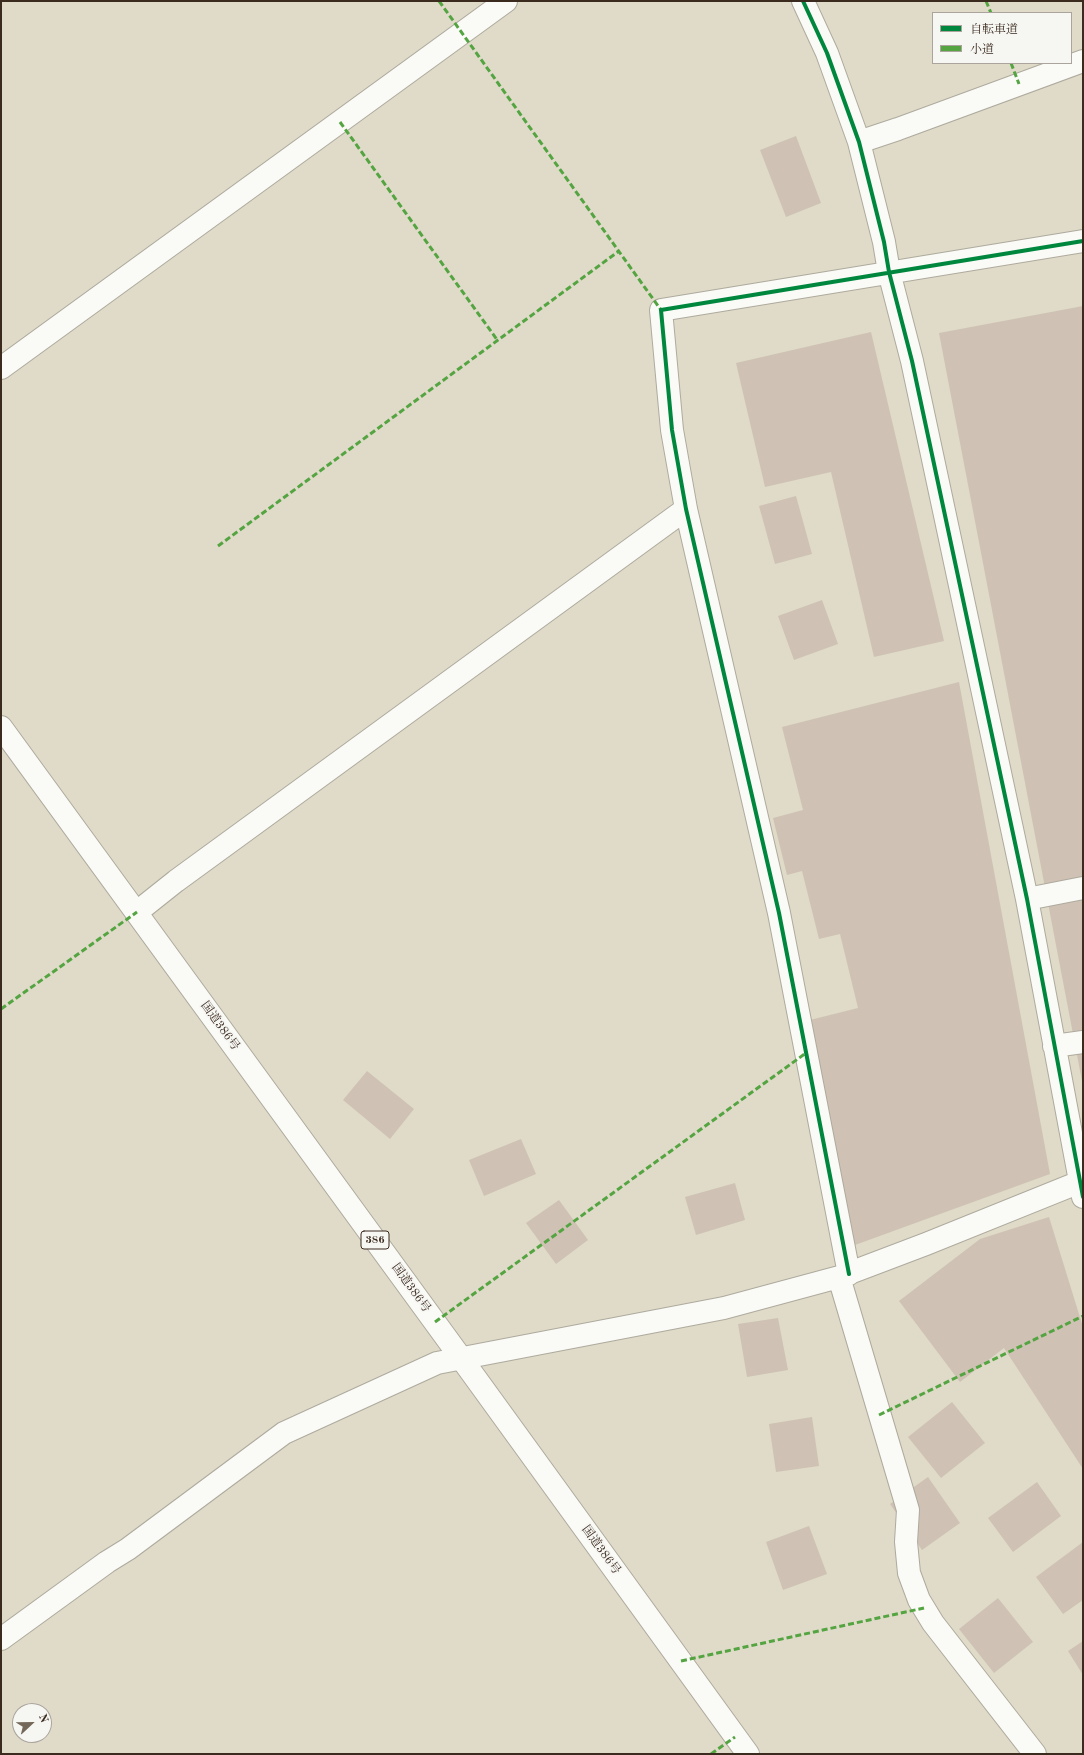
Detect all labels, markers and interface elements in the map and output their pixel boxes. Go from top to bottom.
legend [932,12,1072,64]
text: 自転車道 [970,24,1018,36]
text: 小道 [970,44,994,56]
street label: 国道386号 [197,999,243,1053]
road number: 386 [361,1231,389,1249]
street label: 国道386号 [388,1261,434,1315]
street label: 国道386号 [578,1523,624,1577]
north arrow [12,1703,52,1743]
text: N [36,1713,49,1725]

